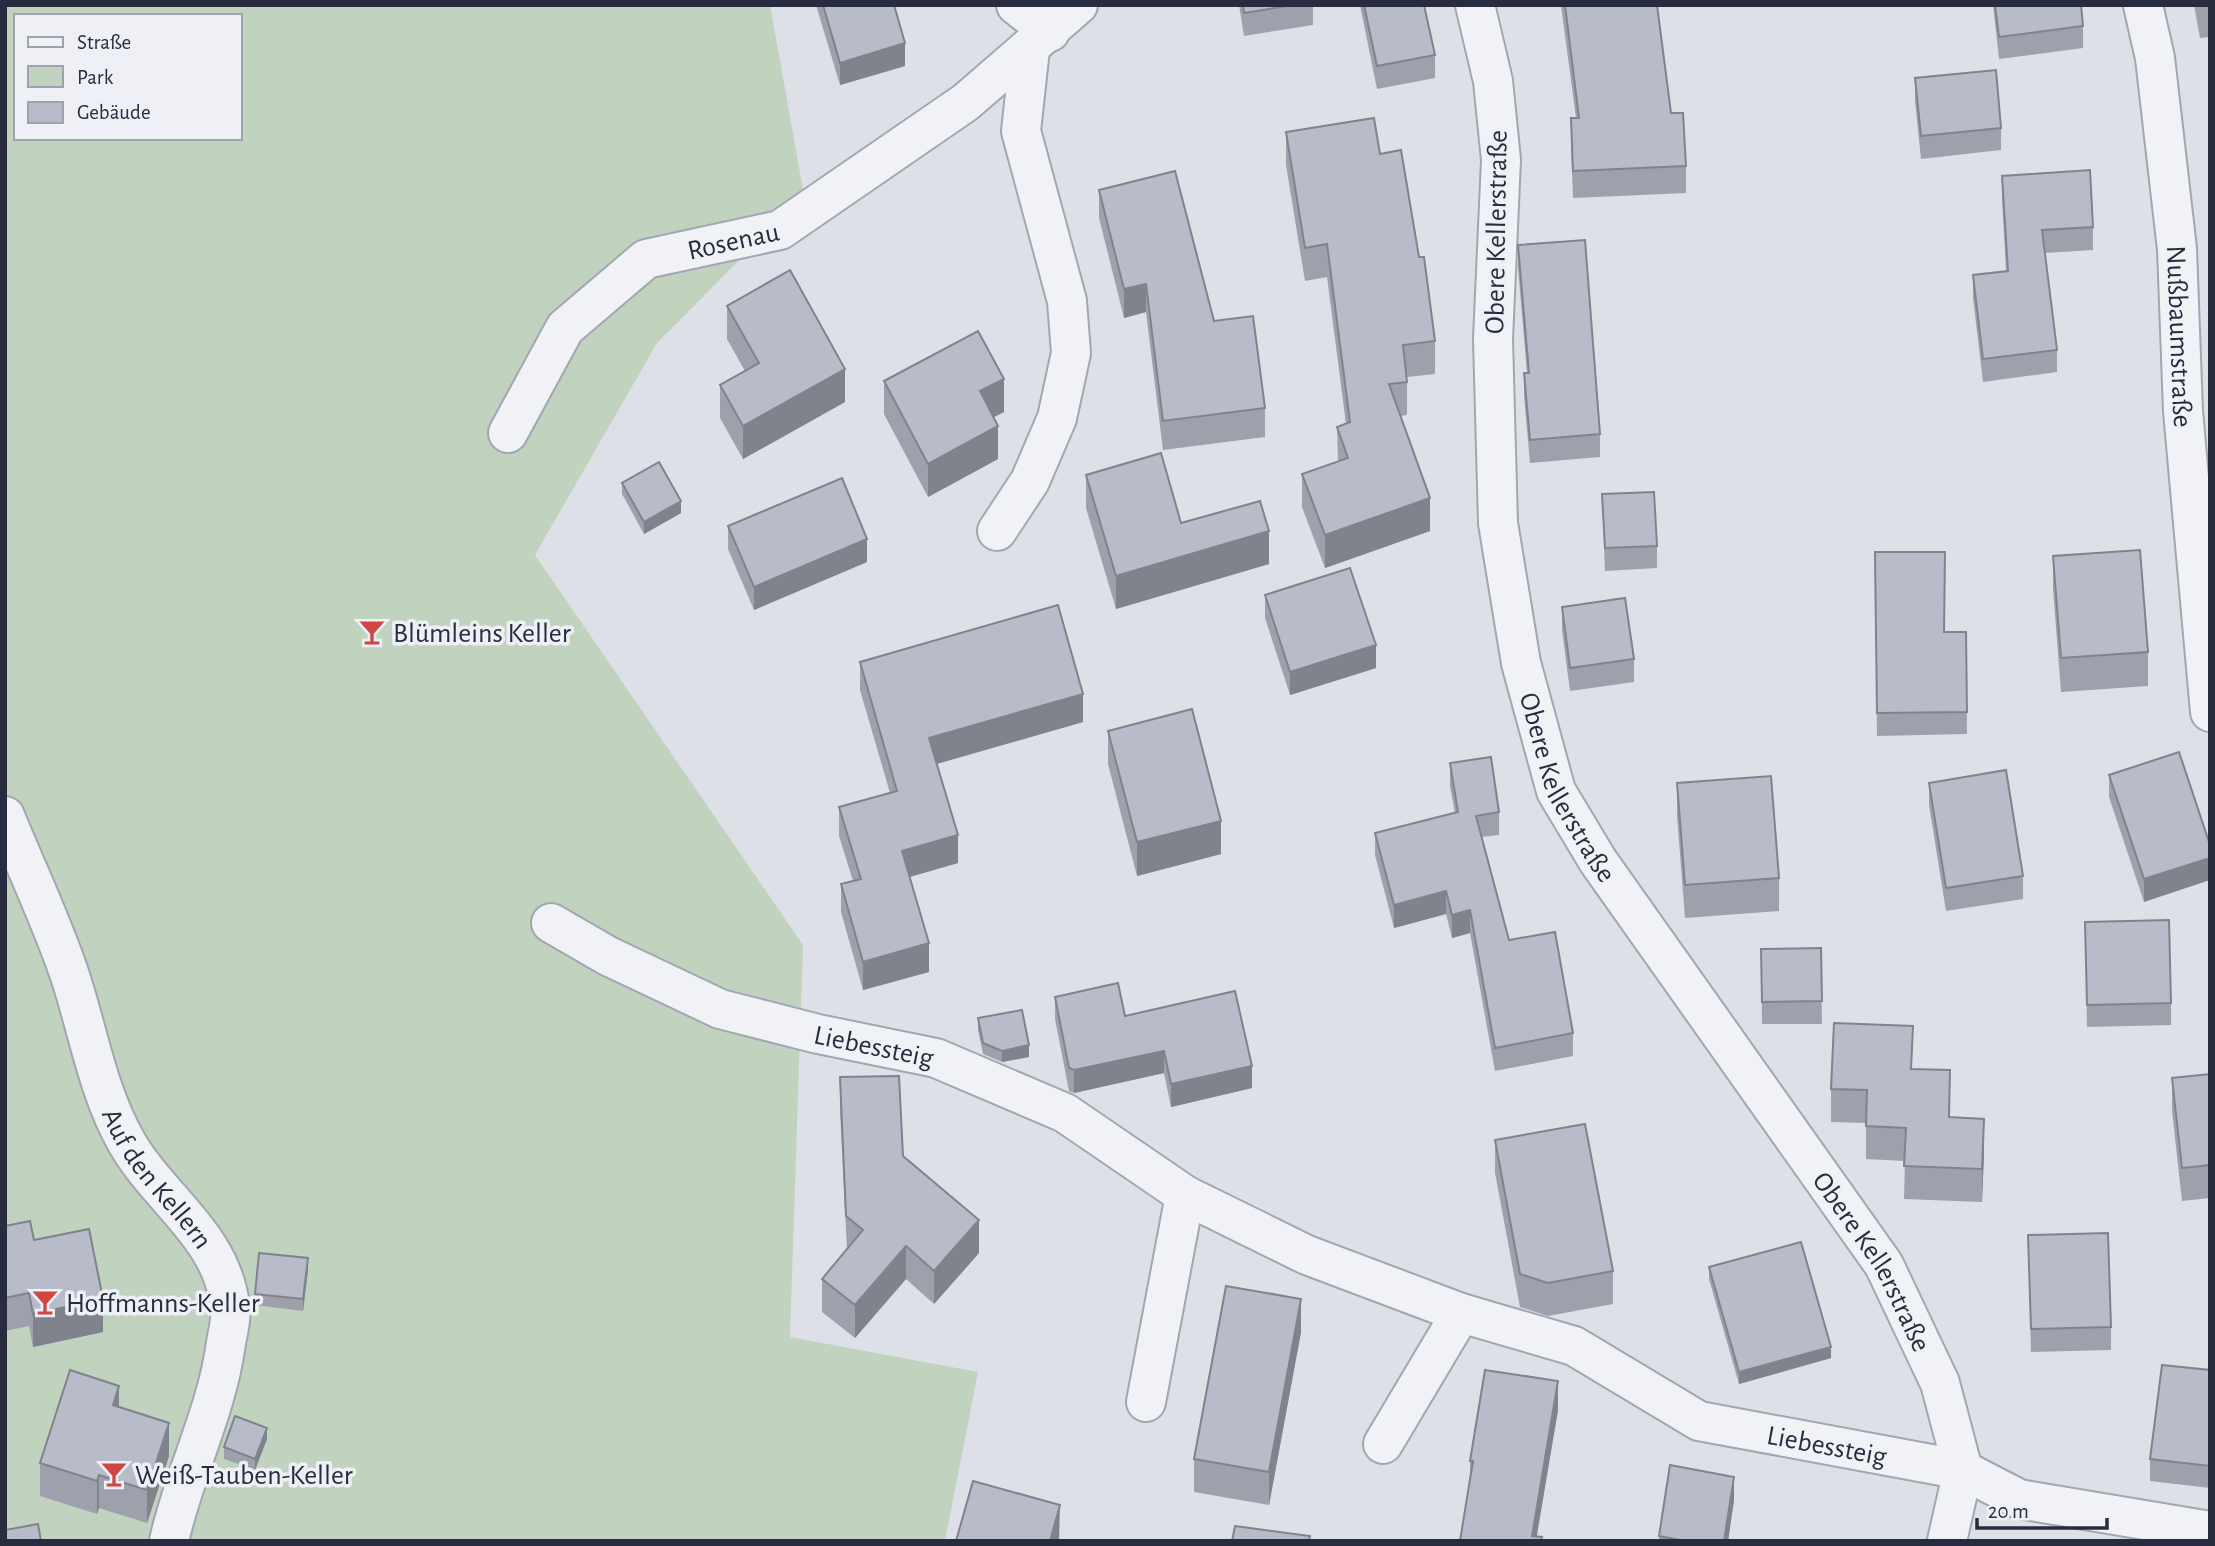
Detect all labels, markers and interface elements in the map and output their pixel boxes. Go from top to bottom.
legend [14,14,242,140]
text: Straße [77,32,131,53]
text: Park [77,67,114,88]
text: Gebäude [77,102,151,123]
street label: Obere Kellerstraße [1481,130,1513,334]
street label: Rosenau [685,219,782,266]
street label: Nußbaumstraße [2161,245,2196,429]
bar icon: Blümleins Keller [357,617,387,647]
place label: Blümleins Keller [393,620,571,648]
street label: Obere Kellerstraße [1514,690,1620,888]
street label: Liebessteig [811,1022,936,1073]
street label: Auf den Kellern [96,1105,217,1254]
street label: Obere Kellerstraße [1807,1167,1935,1356]
bar icon: Hoffmanns-Keller [30,1287,60,1317]
place label: Hoffmanns-Keller [66,1290,260,1318]
street label: Liebessteig [1764,1422,1889,1472]
bar icon: Weiß-Tauben-Keller [99,1459,129,1489]
place label: Weiß-Tauben-Keller [135,1462,353,1490]
scale bar [1977,1486,2106,1530]
text: 20 m [1988,1501,2029,1522]

